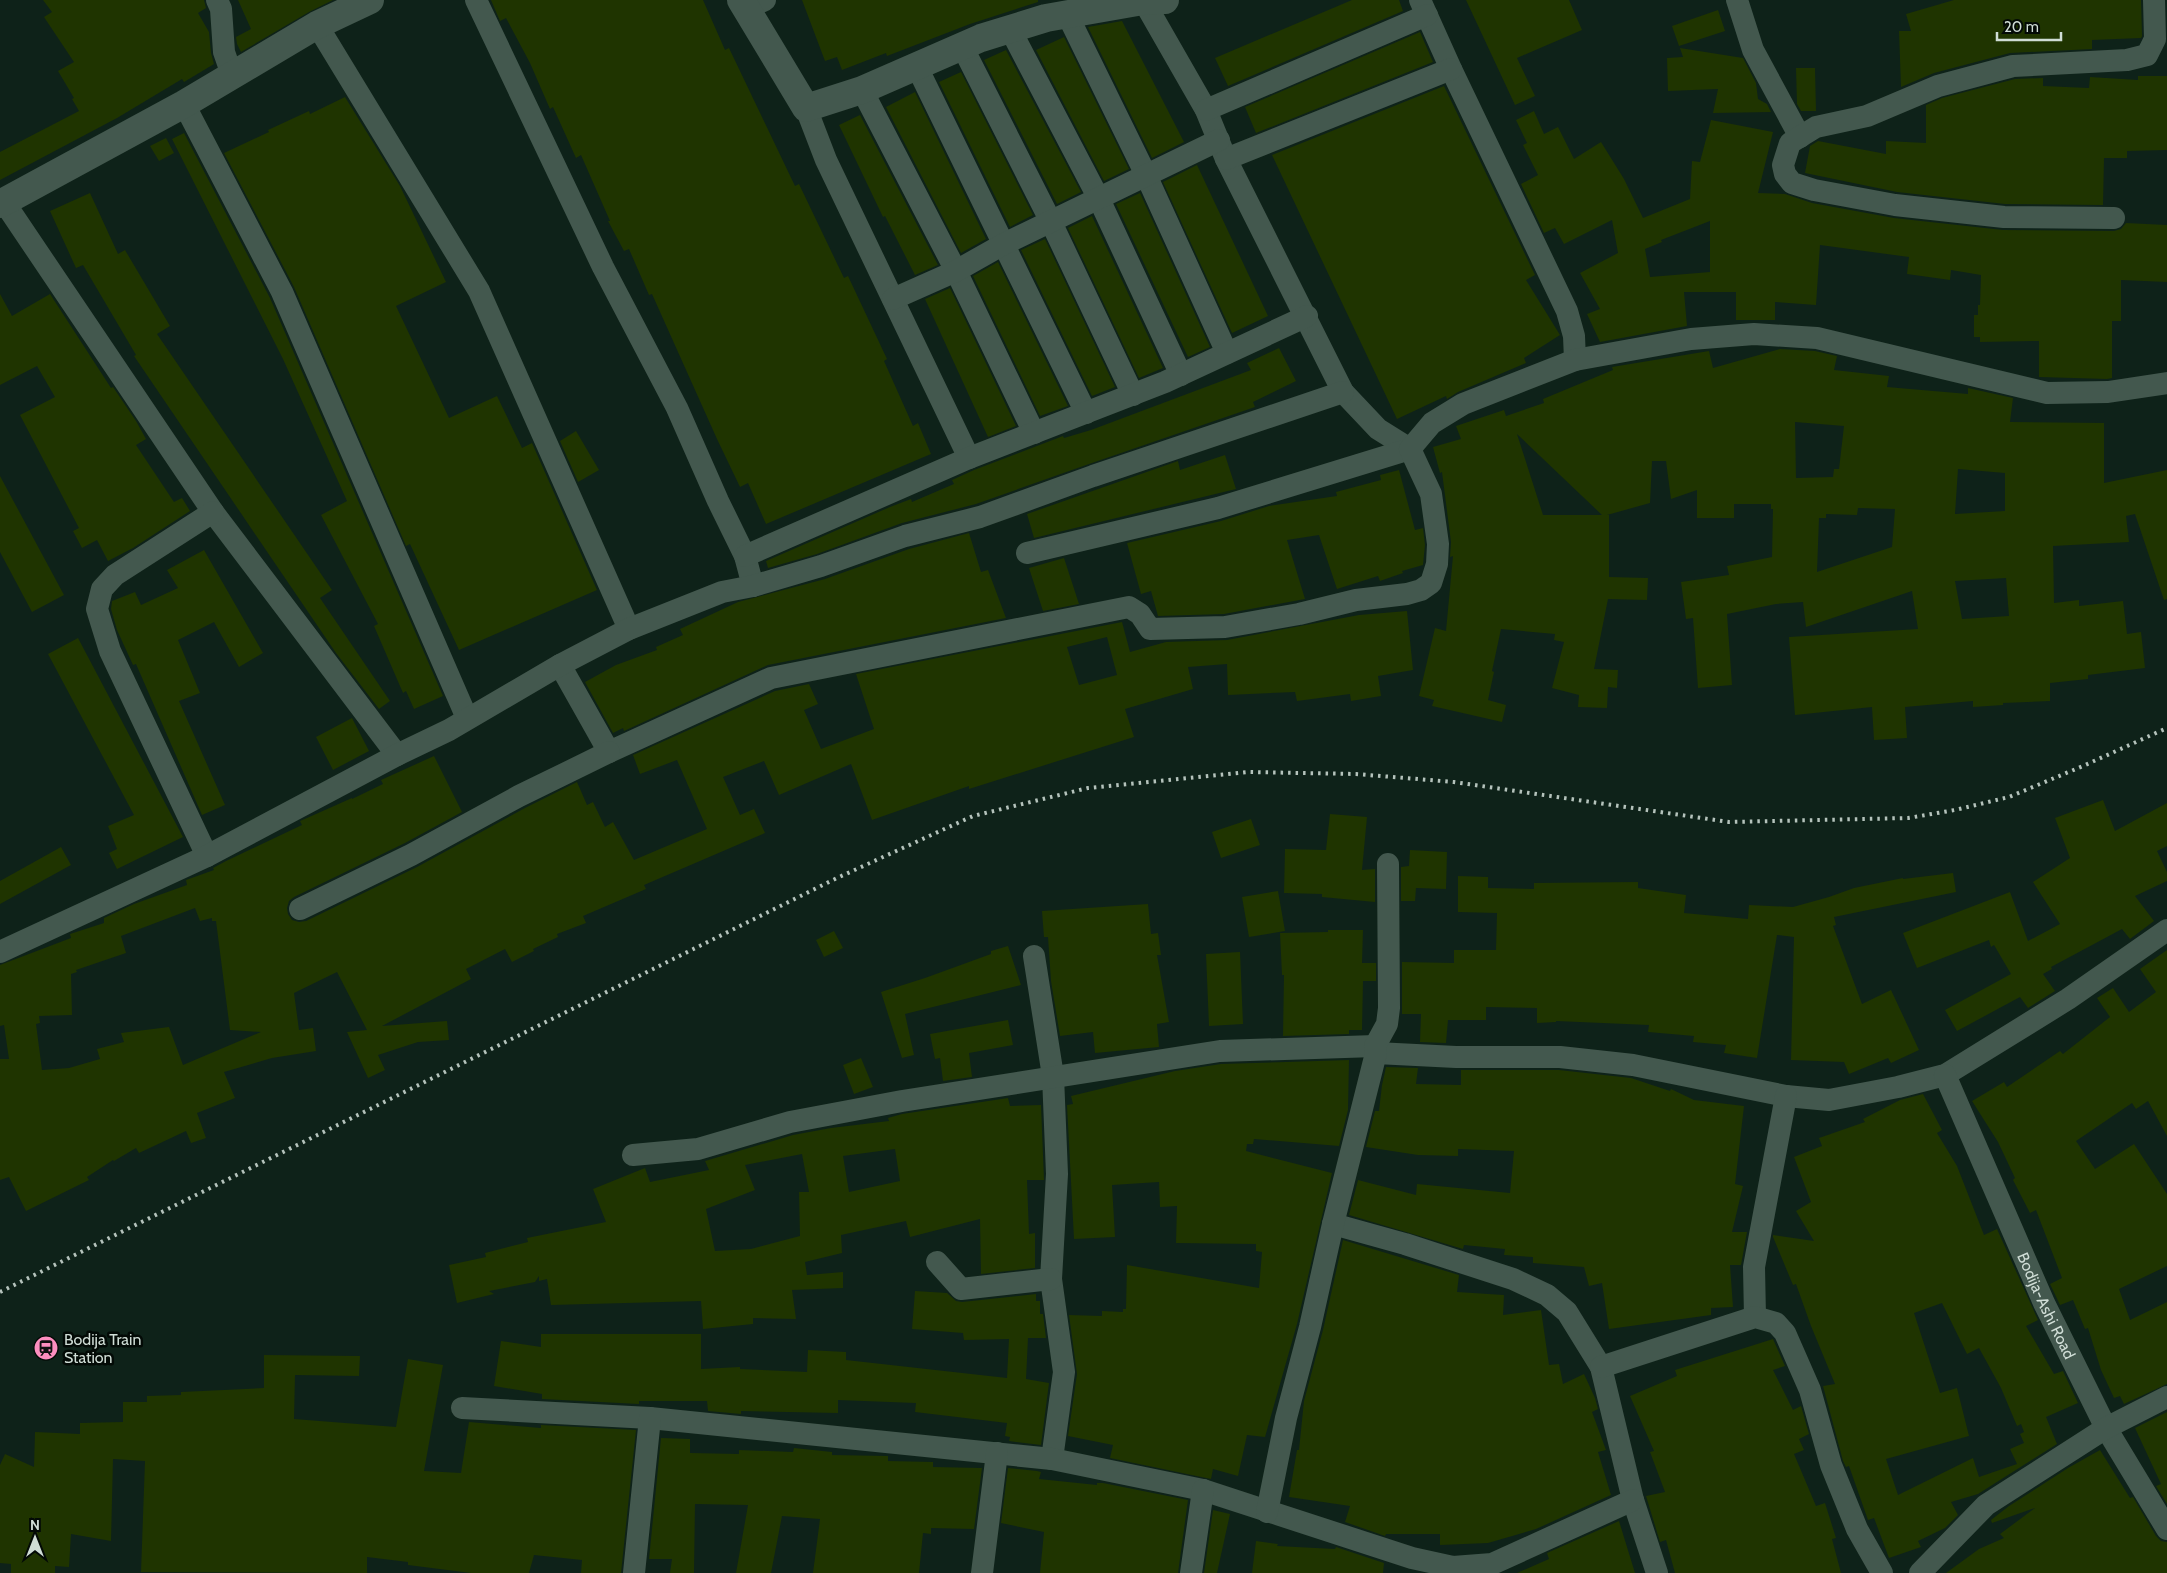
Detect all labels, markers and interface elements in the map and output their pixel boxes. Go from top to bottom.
scale bar [1997,10,2061,42]
text: 20 m [2004,18,2039,36]
street label: Bodija-Ashi Road [2014,1249,2080,1362]
place label: Bodija Train Station [64,1330,141,1367]
station icon: Bodija Train Station [33,1335,59,1361]
north arrow [10,1513,60,1563]
text: N [30,1516,40,1534]

